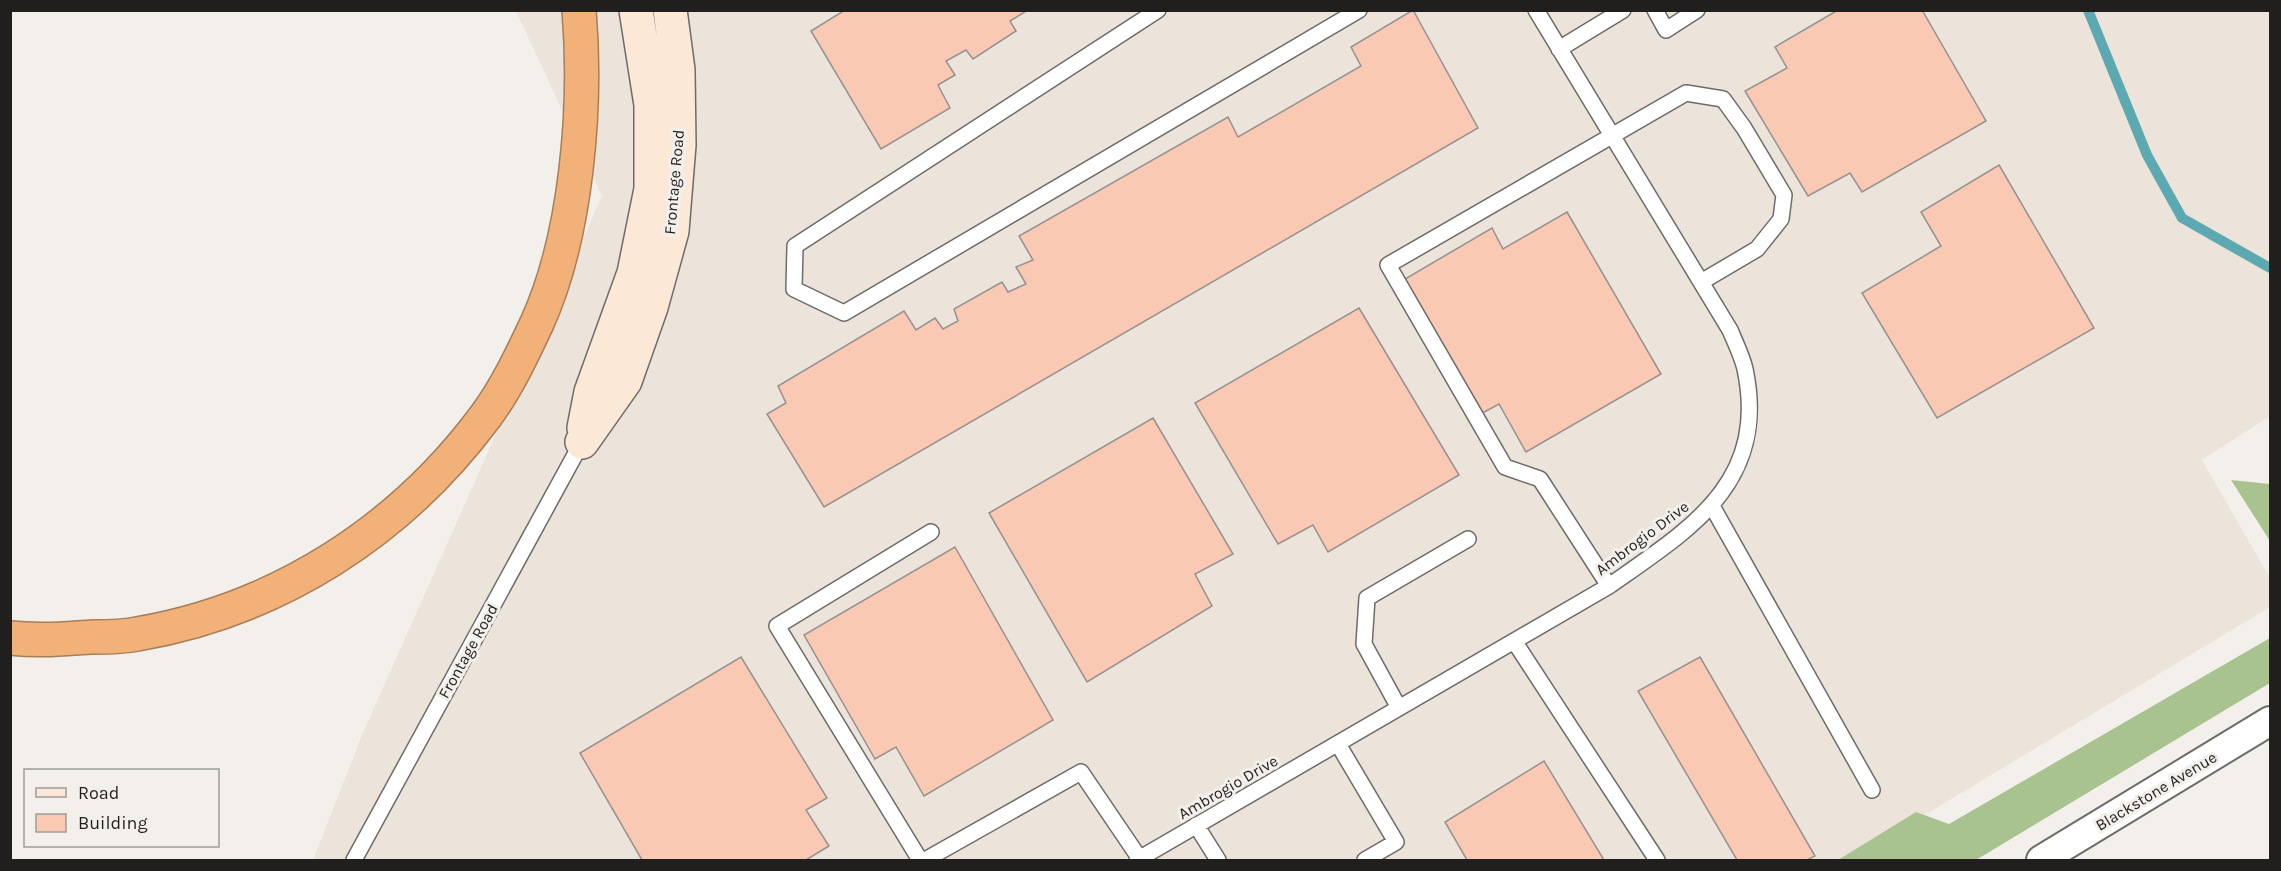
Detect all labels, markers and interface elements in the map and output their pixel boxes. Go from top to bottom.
street label: Frontage Road [660,129,688,235]
street label: Ambrogio Drive [1592,497,1692,579]
street label: Frontage Road [434,600,502,702]
street label: Blackstone Avenue [2092,747,2220,835]
street label: Ambrogio Drive [1175,751,1281,823]
legend [24,769,219,847]
text: Road [78,782,119,804]
text: Building [78,812,148,834]

